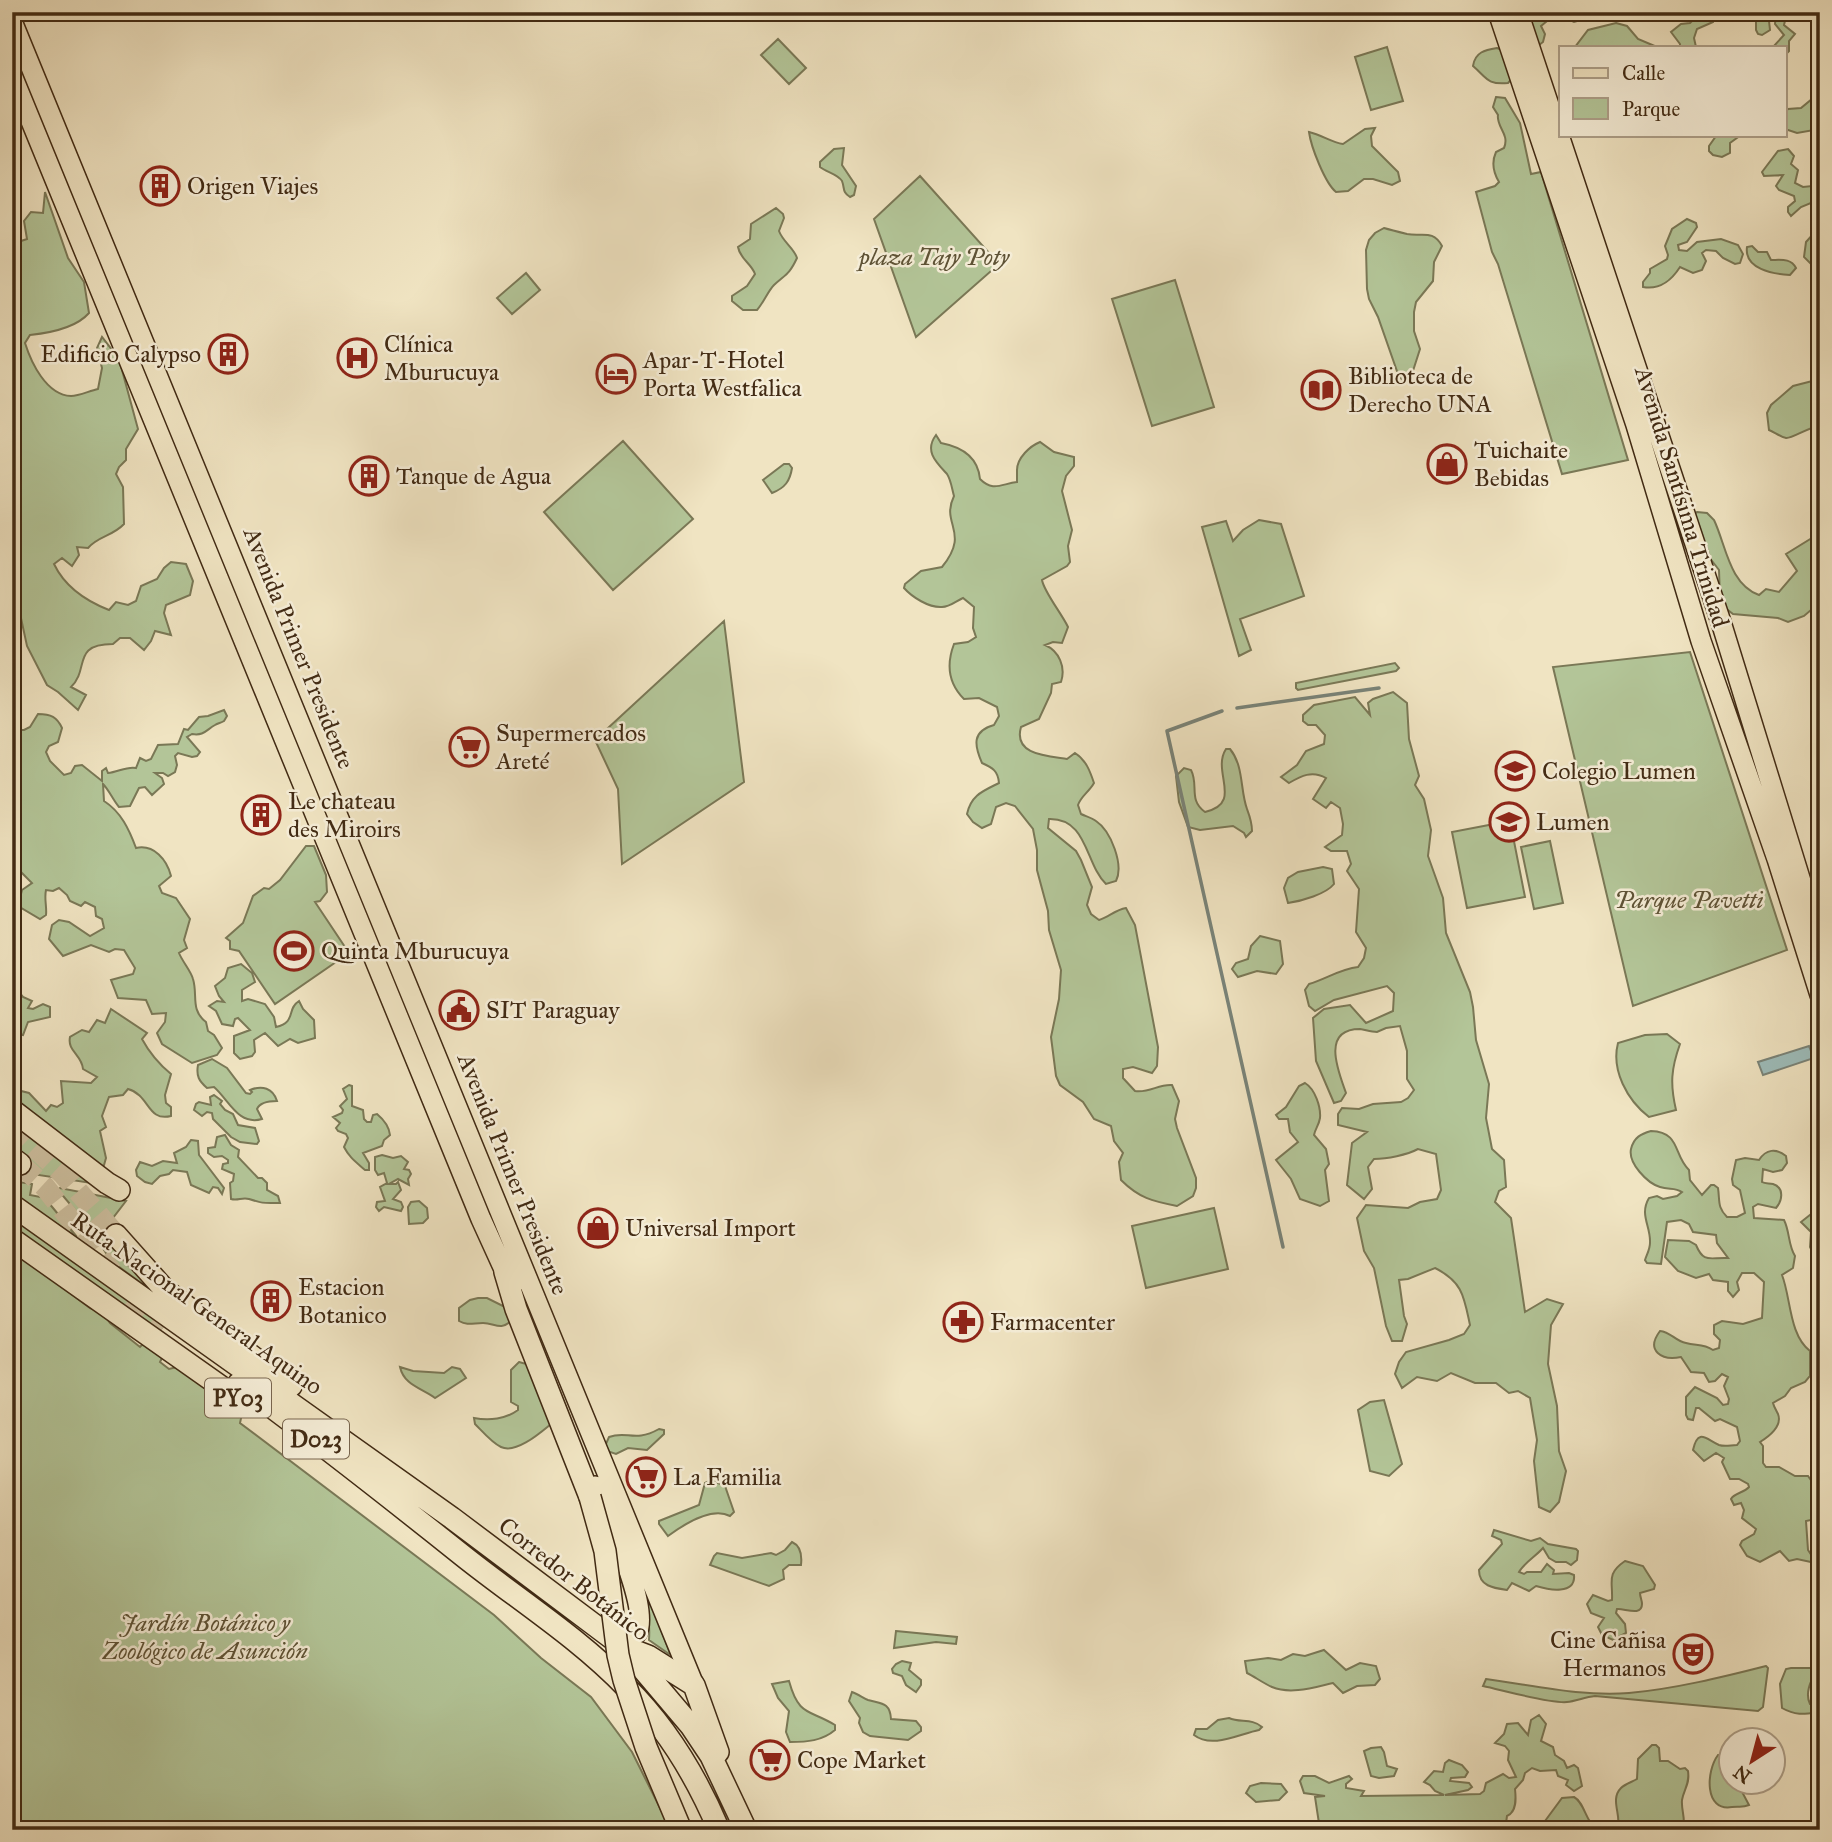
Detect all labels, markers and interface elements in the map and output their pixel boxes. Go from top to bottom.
legend [1559,46,1786,136]
text: Calle [1622,60,1665,86]
text: Parque [1622,96,1681,122]
building icon: Origen Viajes [139,165,181,207]
place label: Origen Viajes [187,171,318,201]
park label: plaza Tajy Poty [856,242,1010,272]
place label: Clínica Mburucuya [384,329,500,387]
building icon: Edificio Calypso [207,333,249,375]
hospital icon: Clínica Mburucuya [336,337,378,379]
place label: Edificio Calypso [40,339,201,369]
place label: Apar-T-Hotel Porta Westfalica [642,345,803,403]
hotel icon: Apar-T-Hotel Porta Westfalica [595,353,637,395]
place label: Biblioteca de Derecho UNA [1348,361,1492,419]
street label: Avenida Santísima Trinidad [1628,362,1736,631]
library icon: Biblioteca de Derecho UNA [1300,369,1342,411]
place label: Tuichaite Bebidas [1474,435,1568,493]
shop icon: Tuichaite Bebidas [1426,443,1468,485]
building icon: Tanque de Agua [348,455,390,497]
place label: Tanque de Agua [396,461,552,491]
street label: Avenida Primer Presidente [236,522,361,773]
place label: Supermercados Areté [495,718,646,776]
supermarket icon: Supermercados Areté [448,726,490,768]
school or university icon: Colegio Lumen [1494,750,1536,792]
place label: Colegio Lumen [1542,756,1696,786]
place label: Le chateau des Miroirs [288,786,401,844]
building icon: Le chateau des Miroirs [240,794,282,836]
school or university icon: Lumen [1488,801,1530,843]
place label: Lumen [1536,807,1610,837]
park label: Parque Pavetti [1614,885,1764,915]
sports icon: Quinta Mburucuya [273,930,315,972]
place label: Quinta Mburucuya [321,936,510,966]
public building icon: SIT Paraguay [438,989,480,1031]
place label: SIT Paraguay [486,995,620,1025]
street label: Avenida Primer Presidente [450,1048,575,1299]
street label: Ruta Nacional General Aquino [65,1205,329,1401]
shop icon: Universal Import [577,1207,619,1249]
place label: Universal Import [625,1213,796,1243]
place label: Estacion Botanico [298,1272,387,1330]
building icon: Estacion Botanico [250,1280,292,1322]
pharmacy icon: Farmacenter [942,1301,984,1343]
place label: Farmacenter [990,1307,1115,1337]
road number: PY03 [205,1378,271,1418]
road number: D023 [283,1420,349,1458]
supermarket icon: La Familia [625,1456,667,1498]
place label: La Familia [673,1462,782,1492]
street label: Corredor Botánico [492,1511,656,1647]
park label: Jardín Botánico y Zoológico de Asunción [101,1608,308,1666]
place label: Cine Cañisa Hermanos [1550,1625,1667,1683]
theatre icon: Cine Cañisa Hermanos [1672,1633,1714,1675]
north arrow [1716,1727,1786,1797]
supermarket icon: Cope Market [749,1739,791,1781]
place label: Cope Market [797,1745,926,1775]
text: N [1729,1760,1756,1788]

